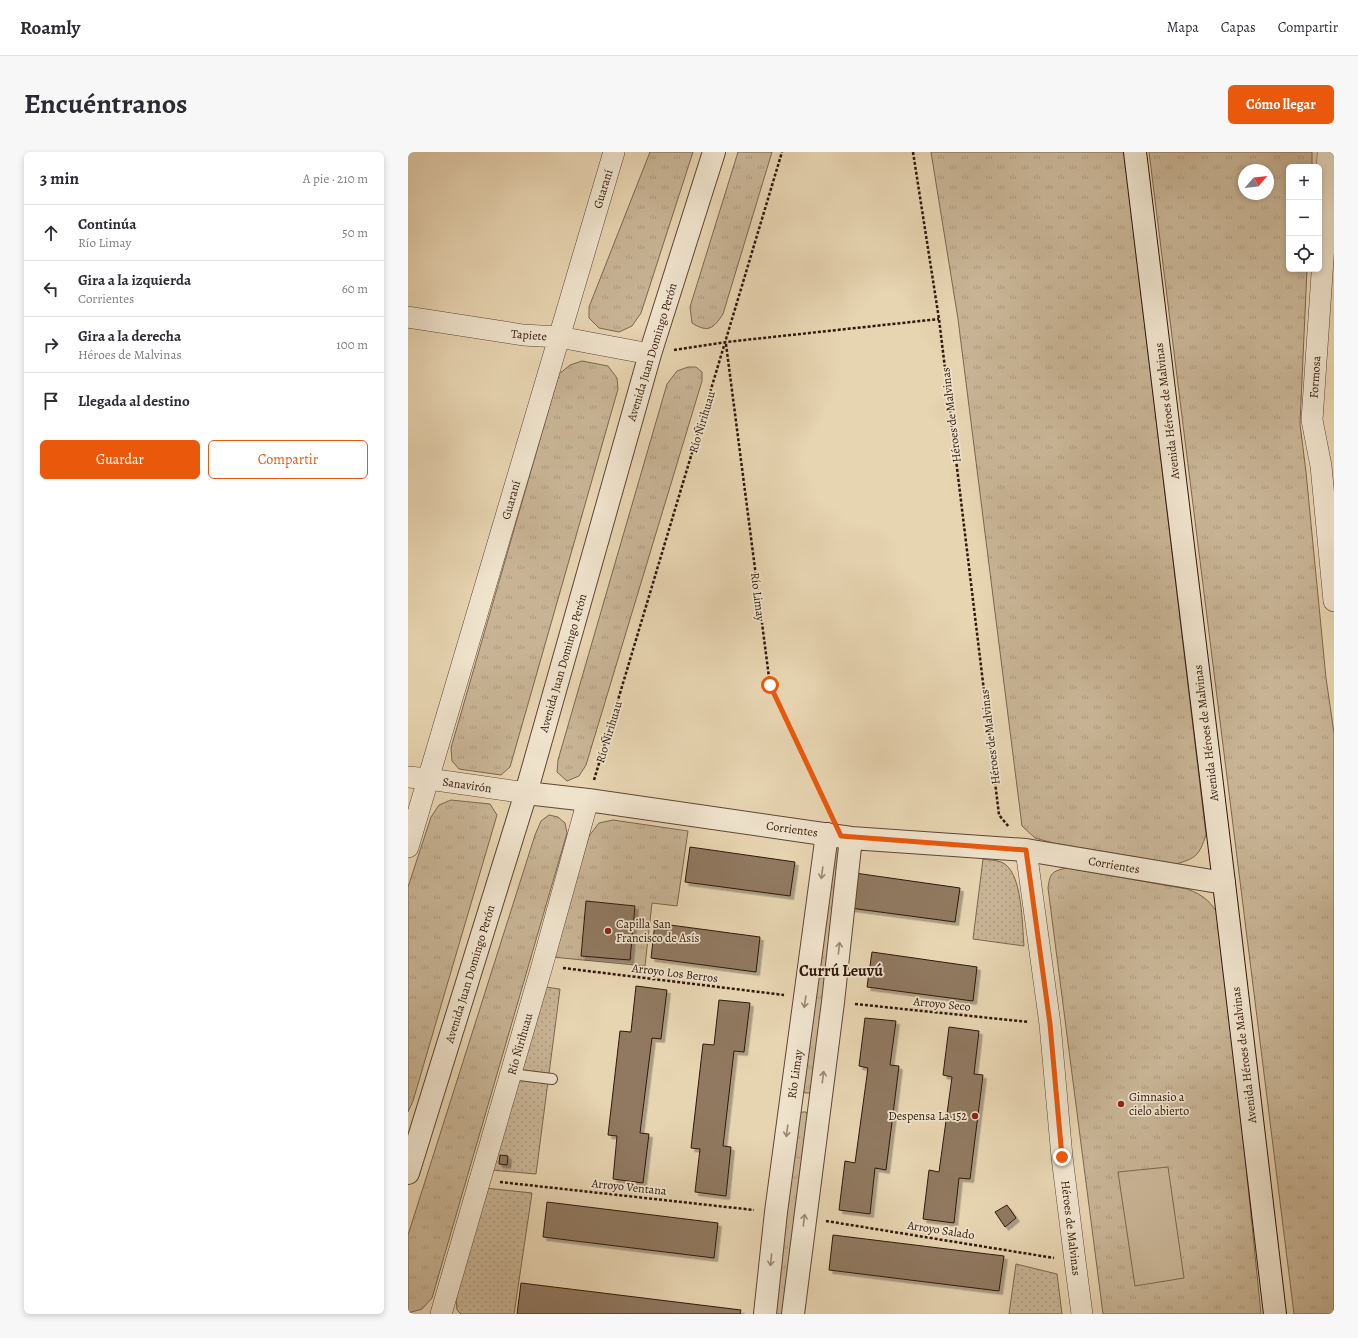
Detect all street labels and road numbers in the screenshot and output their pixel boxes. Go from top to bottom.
street label: Guaraní [590,168,616,210]
street label: Avenida Juan Domingo Perón [623,281,681,424]
street label: Tapiete [510,325,548,345]
street label: Avenida Héroes de Malvinas [1151,342,1183,481]
street label: Formosa [1306,355,1324,399]
street label: Héroes de Malvinas [937,366,965,463]
street label: Río Ñirihuau [685,389,719,455]
street label: Guaraní [498,479,524,521]
street label: Río Limay [747,572,769,623]
street label: Avenida Juan Domingo Perón [535,591,591,735]
street label: Avenida Héroes de Malvinas [1190,664,1222,803]
street label: Héroes de Malvinas [976,688,1004,785]
street label: Río Ñirihuau [592,699,626,765]
street label: Sanavirón [441,774,493,796]
street label: Corrientes [765,817,819,841]
street label: Corrientes [1087,853,1141,877]
street label: Avenida Juan Domingo Perón [441,903,499,1046]
street label: Arroyo Los Berros [630,960,719,986]
street label: Avenida Héroes de Malvinas [1228,986,1260,1125]
street label: Arroyo Seco [912,993,971,1015]
street label: Río Ñirihuau [504,1011,537,1077]
street label: Río Limay [784,1048,806,1099]
street label: Arroyo Ventana [590,1175,668,1199]
street label: Héroes de Malvinas [1057,1180,1085,1277]
street label: Arroyo Salado [905,1217,976,1243]

